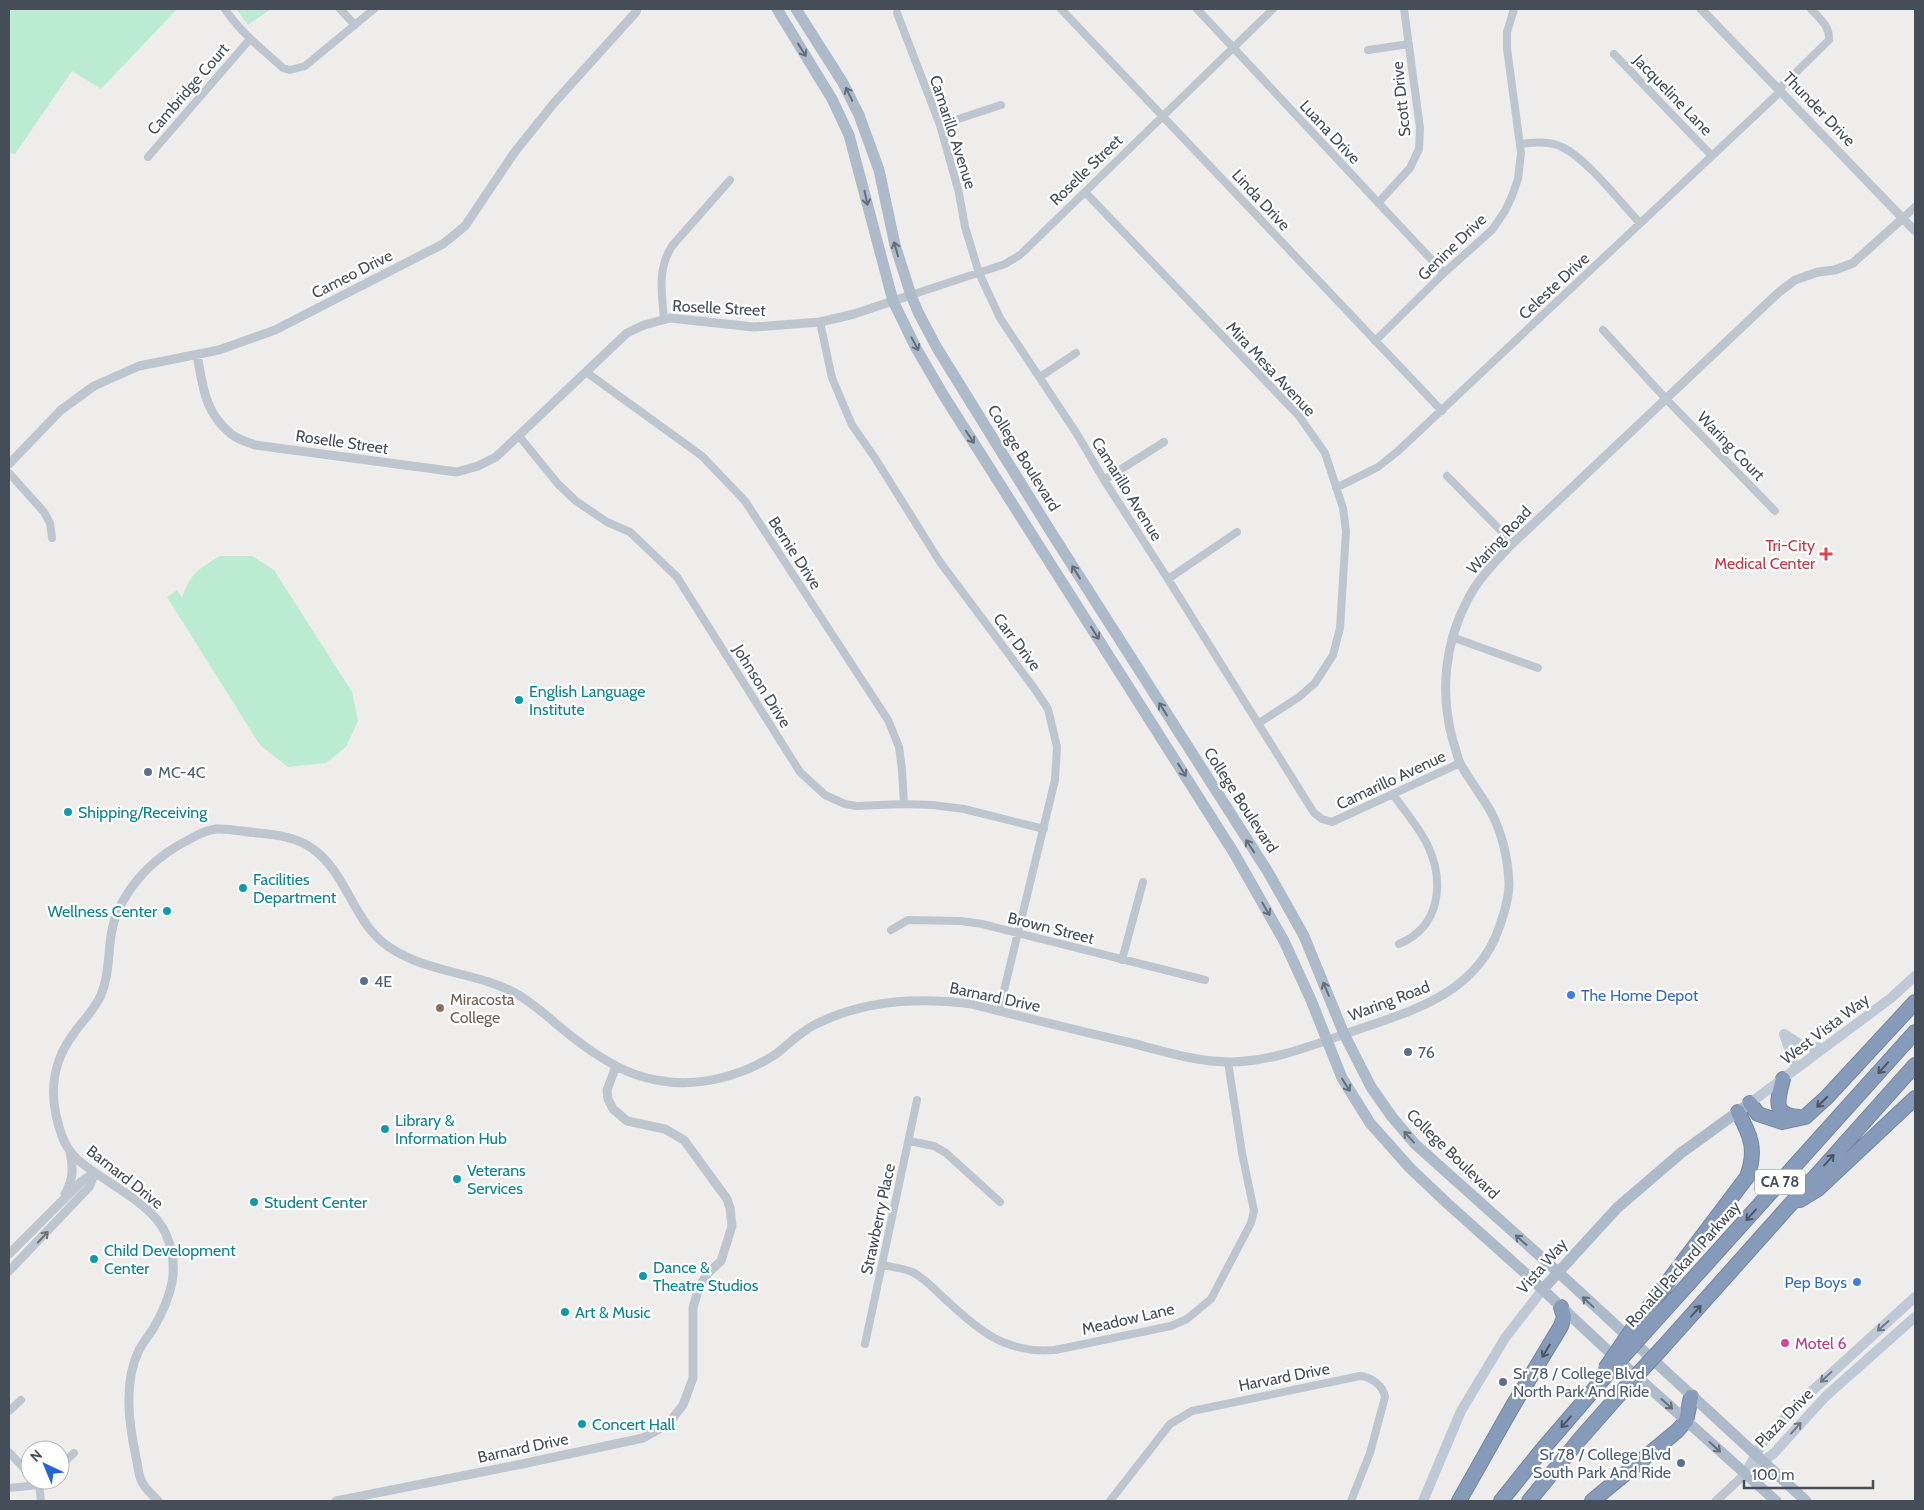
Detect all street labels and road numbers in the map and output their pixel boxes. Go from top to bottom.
street label: Cambridge Court [143,39,233,139]
street label: Jacqueline Lane [1629,50,1716,139]
street label: Scott Drive [1388,60,1414,138]
street label: Thunder Drive [1779,68,1859,150]
street label: Camarillo Avenue [926,73,980,191]
street label: Luana Drive [1296,96,1364,168]
street label: Roselle Street [1046,130,1127,209]
street label: Linda Drive [1228,166,1294,234]
street label: Genine Drive [1414,210,1490,284]
street label: Cameo Drive [308,246,396,302]
street label: Celeste Drive [1515,249,1593,323]
street label: Roselle Street [672,296,767,320]
street label: Mira Mesa Avenue [1222,318,1320,420]
street label: College Boulevard [984,401,1064,515]
street label: Waring Court [1693,408,1769,485]
street label: Roselle Street [294,426,390,458]
street label: Camarillo Avenue [1088,434,1166,544]
street label: Waring Road [1463,502,1535,578]
street label: Bernie Drive [764,513,826,593]
street label: Carr Drive [989,609,1045,675]
street label: Johnson Drive [728,640,795,731]
street label: College Boulevard [1200,744,1282,856]
street label: Camarillo Avenue [1333,746,1449,814]
street label: Brown Street [1006,908,1097,948]
street label: Waring Road [1346,977,1432,1025]
street label: Barnard Drive [948,978,1042,1016]
street label: West Vista Way [1777,990,1873,1068]
street label: College Boulevard [1403,1105,1503,1203]
street label: Barnard Drive [83,1141,167,1213]
street label: Strawberry Place [857,1162,899,1276]
road number: CA 78 [1755,1170,1805,1194]
street label: Ronald Packard Parkway [1622,1197,1744,1331]
street label: Vista Way [1513,1234,1571,1298]
street label: Meadow Lane [1080,1299,1176,1339]
street label: Harvard Drive [1237,1359,1331,1395]
street label: Plaza Drive [1751,1384,1817,1452]
street label: Barnard Drive [476,1429,570,1467]

